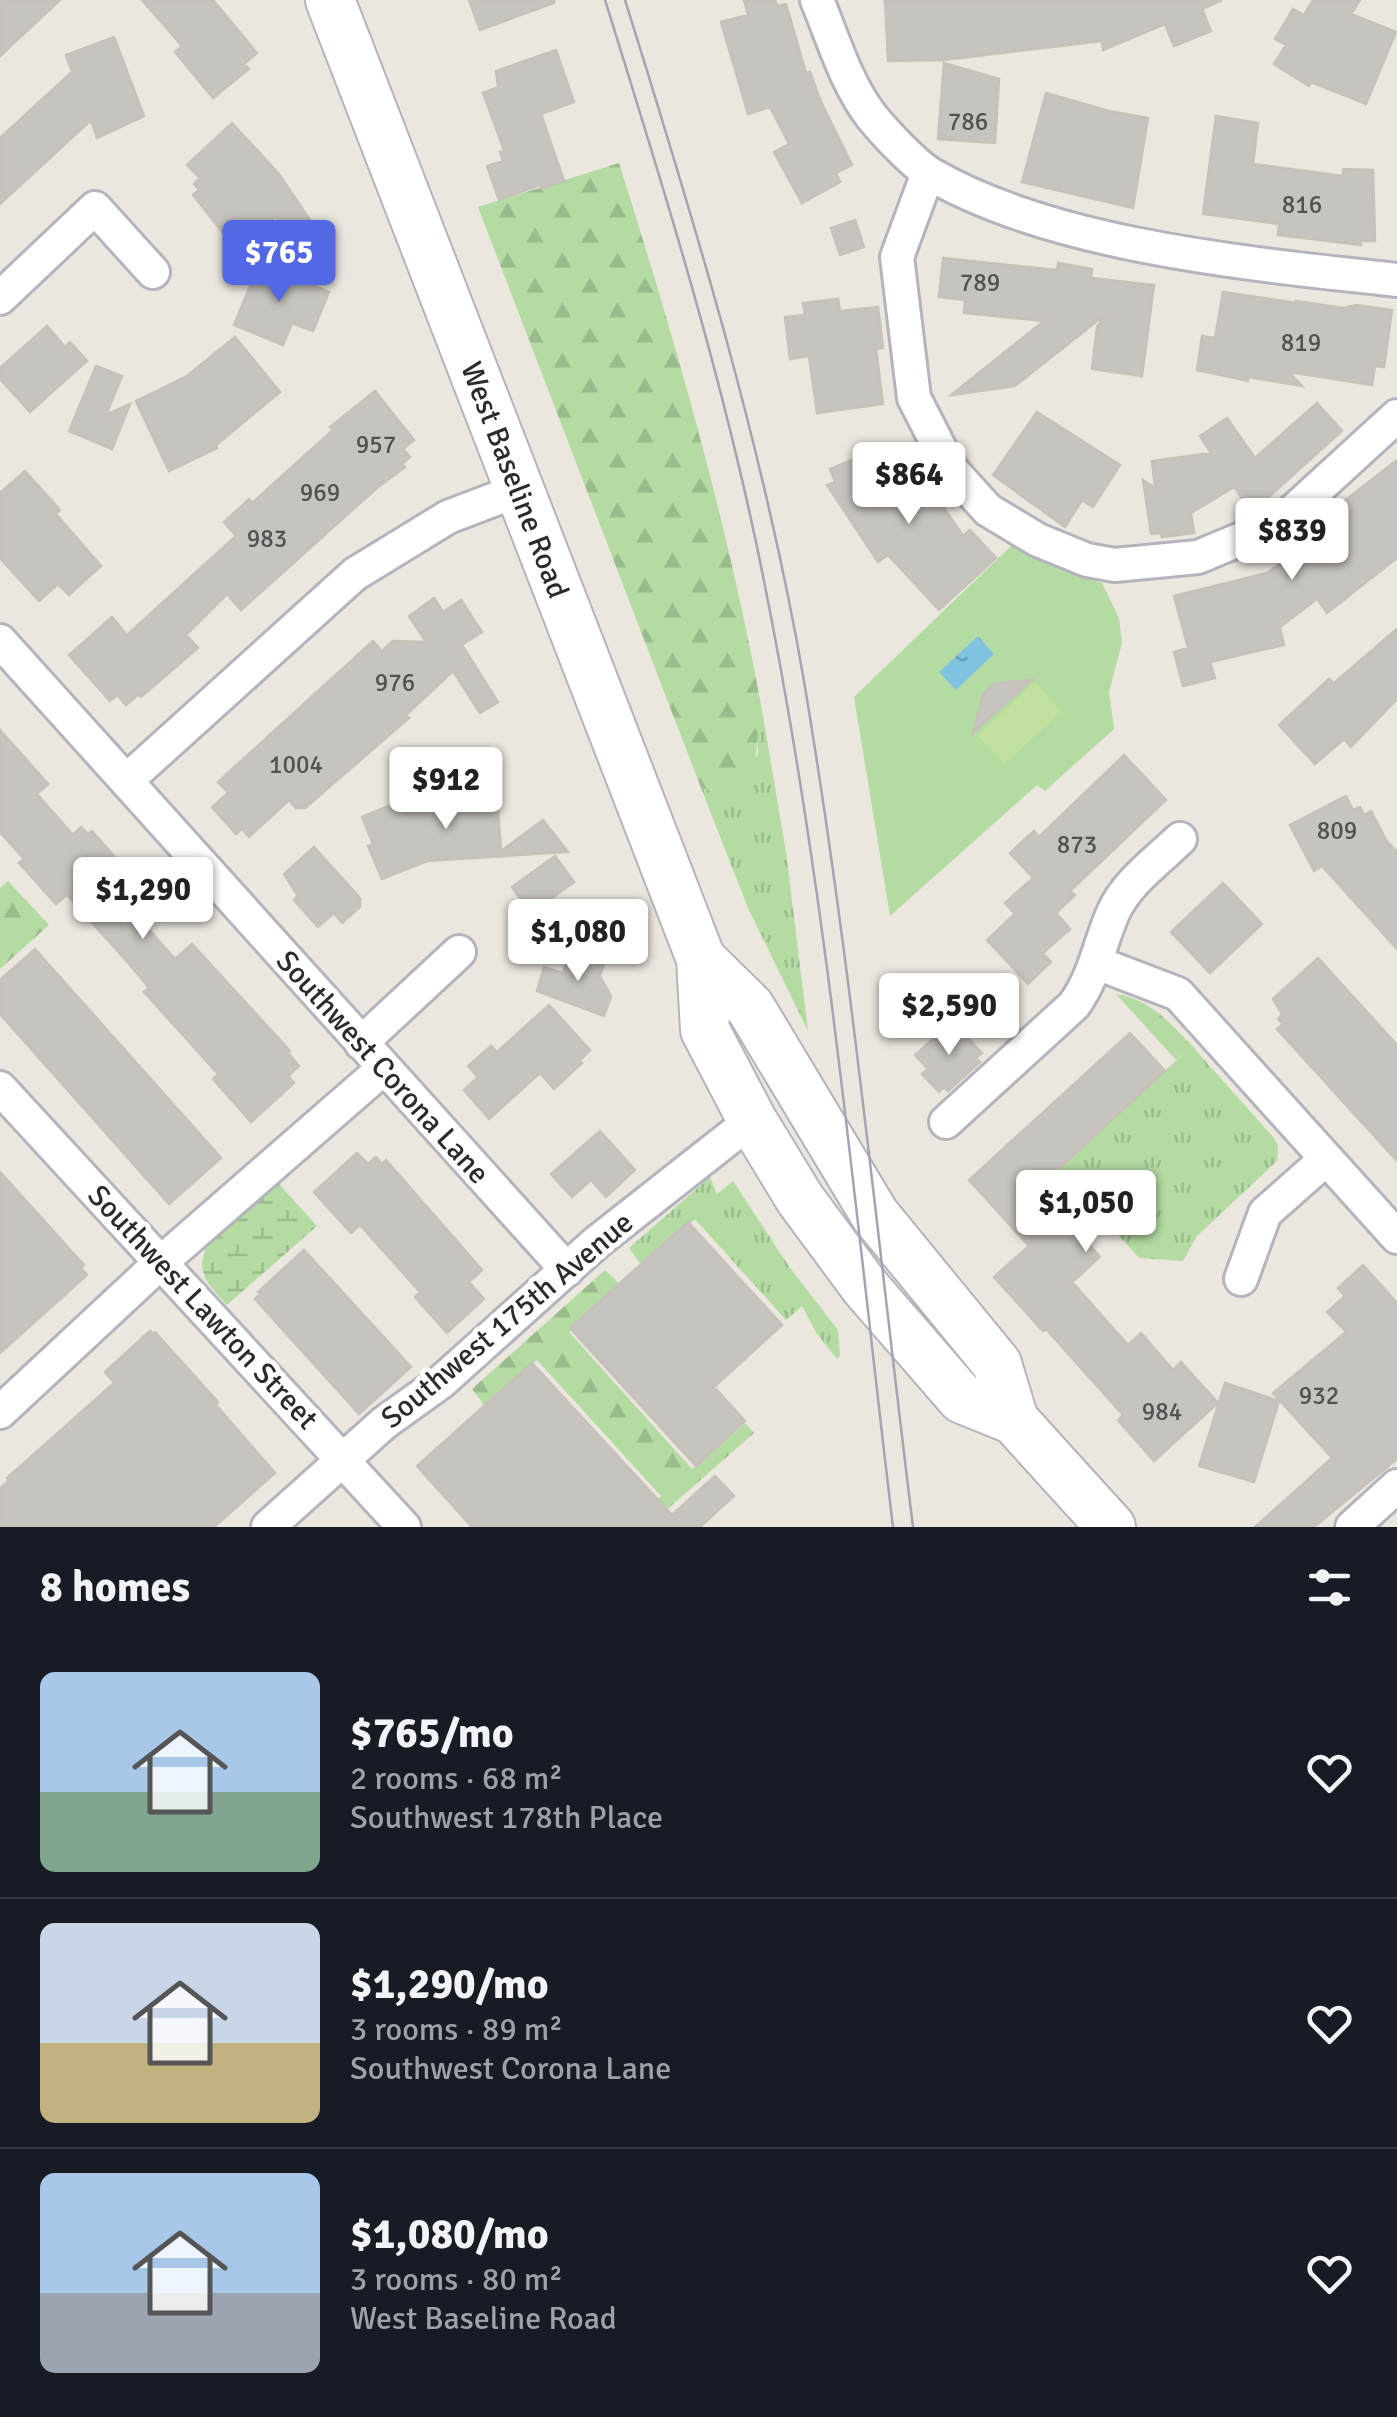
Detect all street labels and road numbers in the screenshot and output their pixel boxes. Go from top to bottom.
street label: West Baseline Road [452,357,577,604]
street label: Southwest Corona Lane [268,943,497,1192]
street label: Southwest Lawton Street [80,1177,326,1437]
street label: Southwest 175th Avenue [374,1204,641,1437]

